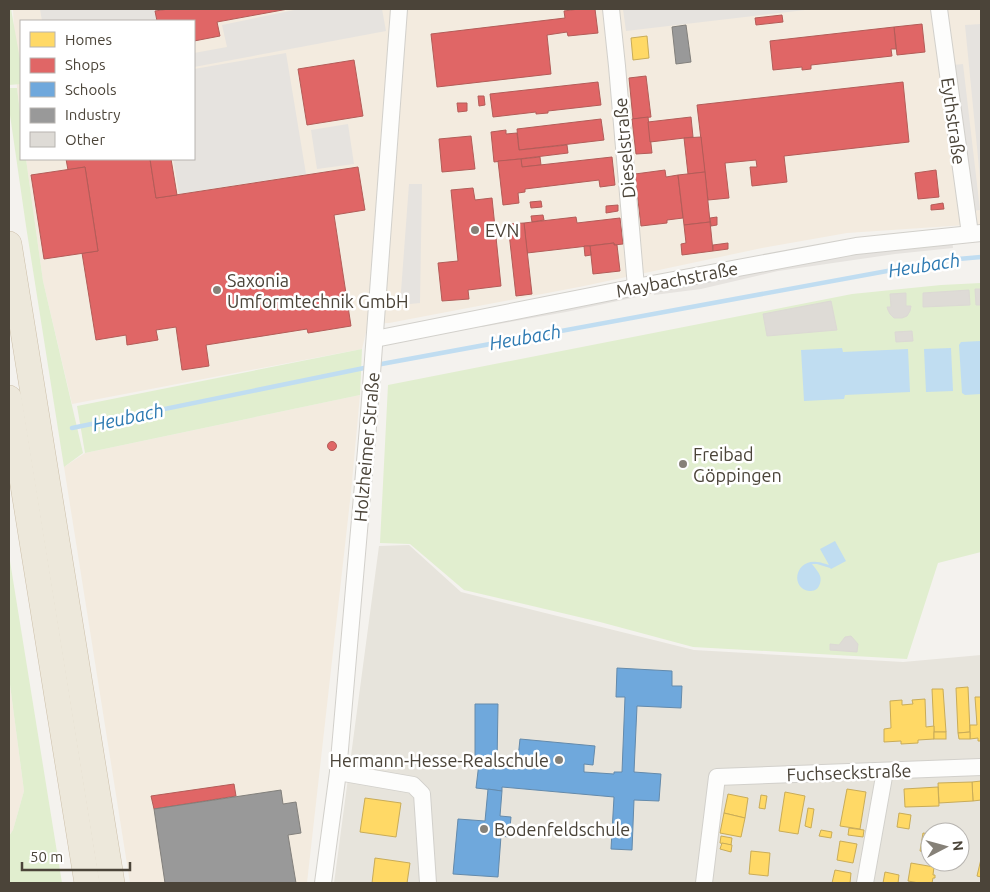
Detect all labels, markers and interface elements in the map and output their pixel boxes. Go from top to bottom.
legend [20,20,195,160]
text: Homes [65,31,112,48]
text: Shops [65,56,106,73]
street label: Eythstraße [938,76,970,166]
text: Schools [65,81,116,98]
street label: Dieselstraße [610,97,638,199]
text: Industry [65,106,120,123]
text: Other [65,131,105,148]
place label: EVN [485,220,519,240]
marker: EVN [469,224,481,236]
water label: Heubach [886,248,962,282]
street label: Maybachstraße [614,257,740,301]
place label: Saxonia Umformtechnik GmbH [227,270,409,311]
marker: Saxonia Umformtechnik GmbH [211,284,223,296]
water label: Heubach [487,320,563,354]
street label: Holzheimer Straße [349,371,383,523]
water label: Heubach [90,399,166,435]
place label: Freibad Göppingen [693,444,782,485]
marker: Freibad Göppingen [677,458,689,470]
place label: Hermann-Hesse-Realschule [329,750,549,770]
marker: Hermann-Hesse-Realschule [553,754,565,766]
street label: Fuchseckstraße [786,760,912,784]
place label: Bodenfeldschule [494,819,630,839]
north arrow [920,822,970,872]
marker: Bodenfeldschule [478,823,490,835]
scale bar [22,840,130,872]
text: N [949,840,966,852]
text: 50 m [30,848,63,865]

